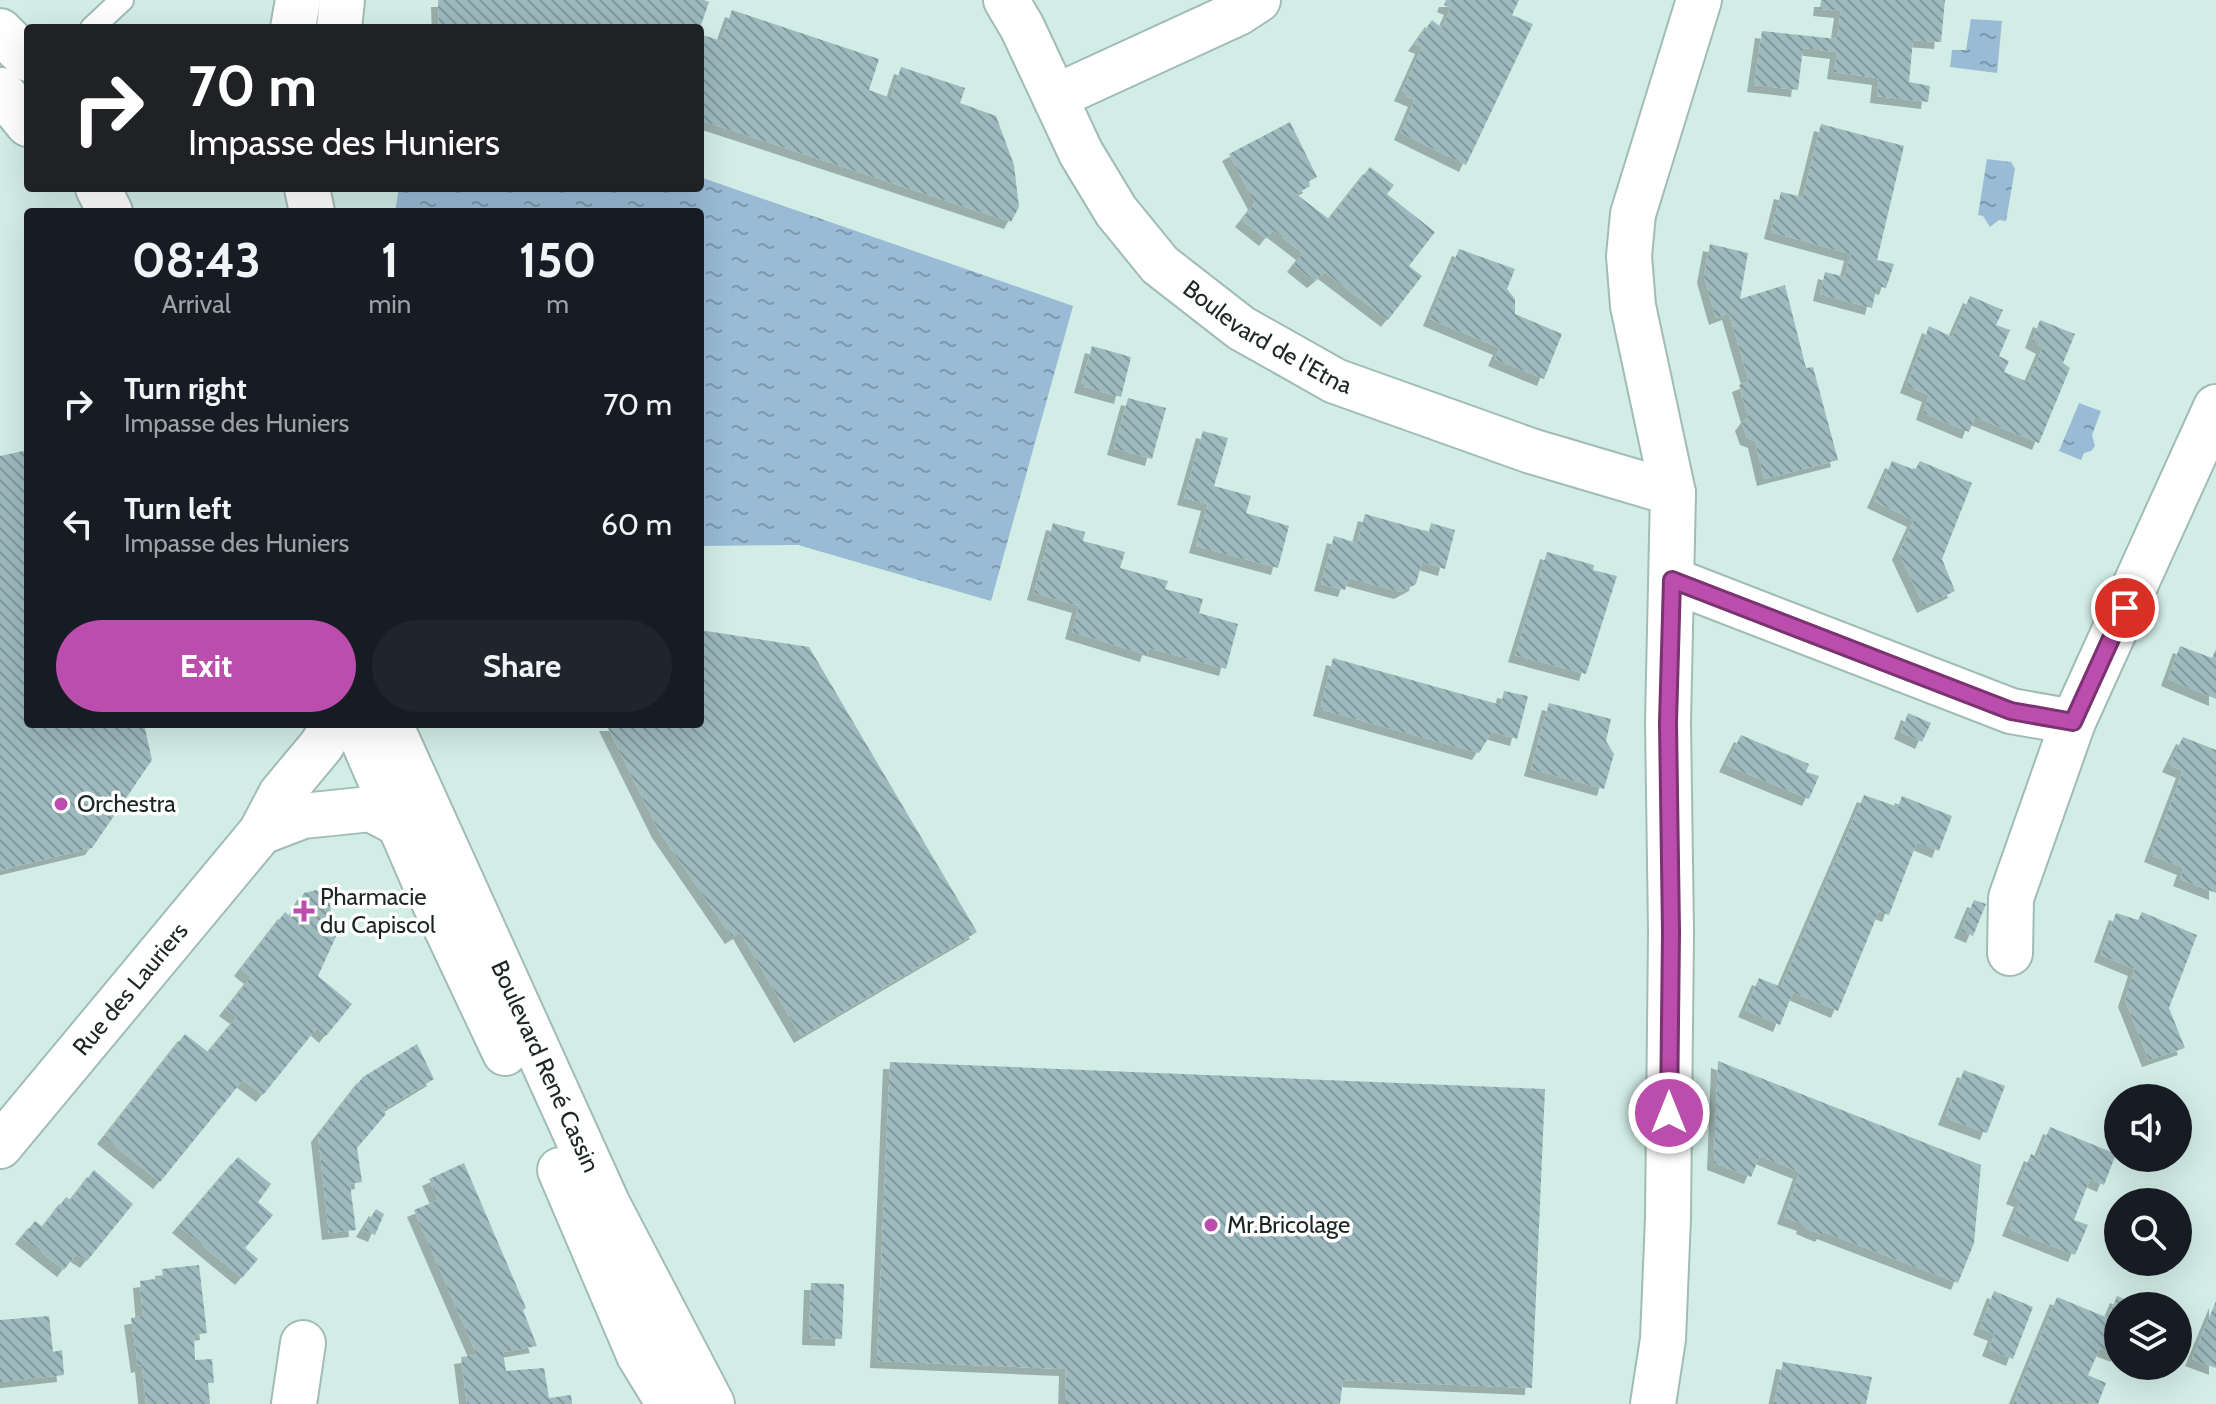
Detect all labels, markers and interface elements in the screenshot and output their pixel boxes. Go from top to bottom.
text: 70 m [188,52,317,120]
icon: right [56,56,160,160]
text: Impasse des Huniers [188,120,500,164]
text: 08:43 [132,231,261,289]
text: 1 [381,231,399,289]
text: 150 [519,231,596,289]
street label: Boulevard de l'Etna [1178,274,1356,400]
text: Arrival [162,288,231,320]
text: min [368,288,411,320]
text: m [546,288,569,320]
text: Turn right [124,370,247,407]
icon: right [56,382,100,426]
text: 70 m [603,386,672,423]
text: Impasse des Huniers [124,407,349,439]
text: Turn left [124,490,232,527]
icon: left [56,502,100,546]
text: 60 m [601,506,672,543]
text: Impasse des Huniers [124,527,349,559]
pin [2091,574,2159,642]
icon: arrive [2103,586,2147,630]
button: Exit [56,620,356,712]
button: Share [372,620,672,712]
place label: Orchestra [77,789,176,818]
marker: Orchestra [52,795,70,813]
place label: Pharmacie du Capiscol [320,882,436,939]
marker: Pharmacie du Capiscol [295,902,313,920]
street label: Rue des Lauriers [66,916,194,1061]
street label: Boulevard René Cassin [485,956,606,1177]
position arrow [1627,1071,1711,1155]
map controls [2104,1084,2192,1380]
button: sound [2104,1084,2192,1172]
button: search [2104,1188,2192,1276]
place label: Mr.Bricolage [1227,1210,1350,1239]
marker: Mr.Bricolage [1202,1216,1220,1234]
button: layers [2104,1292,2192,1380]

